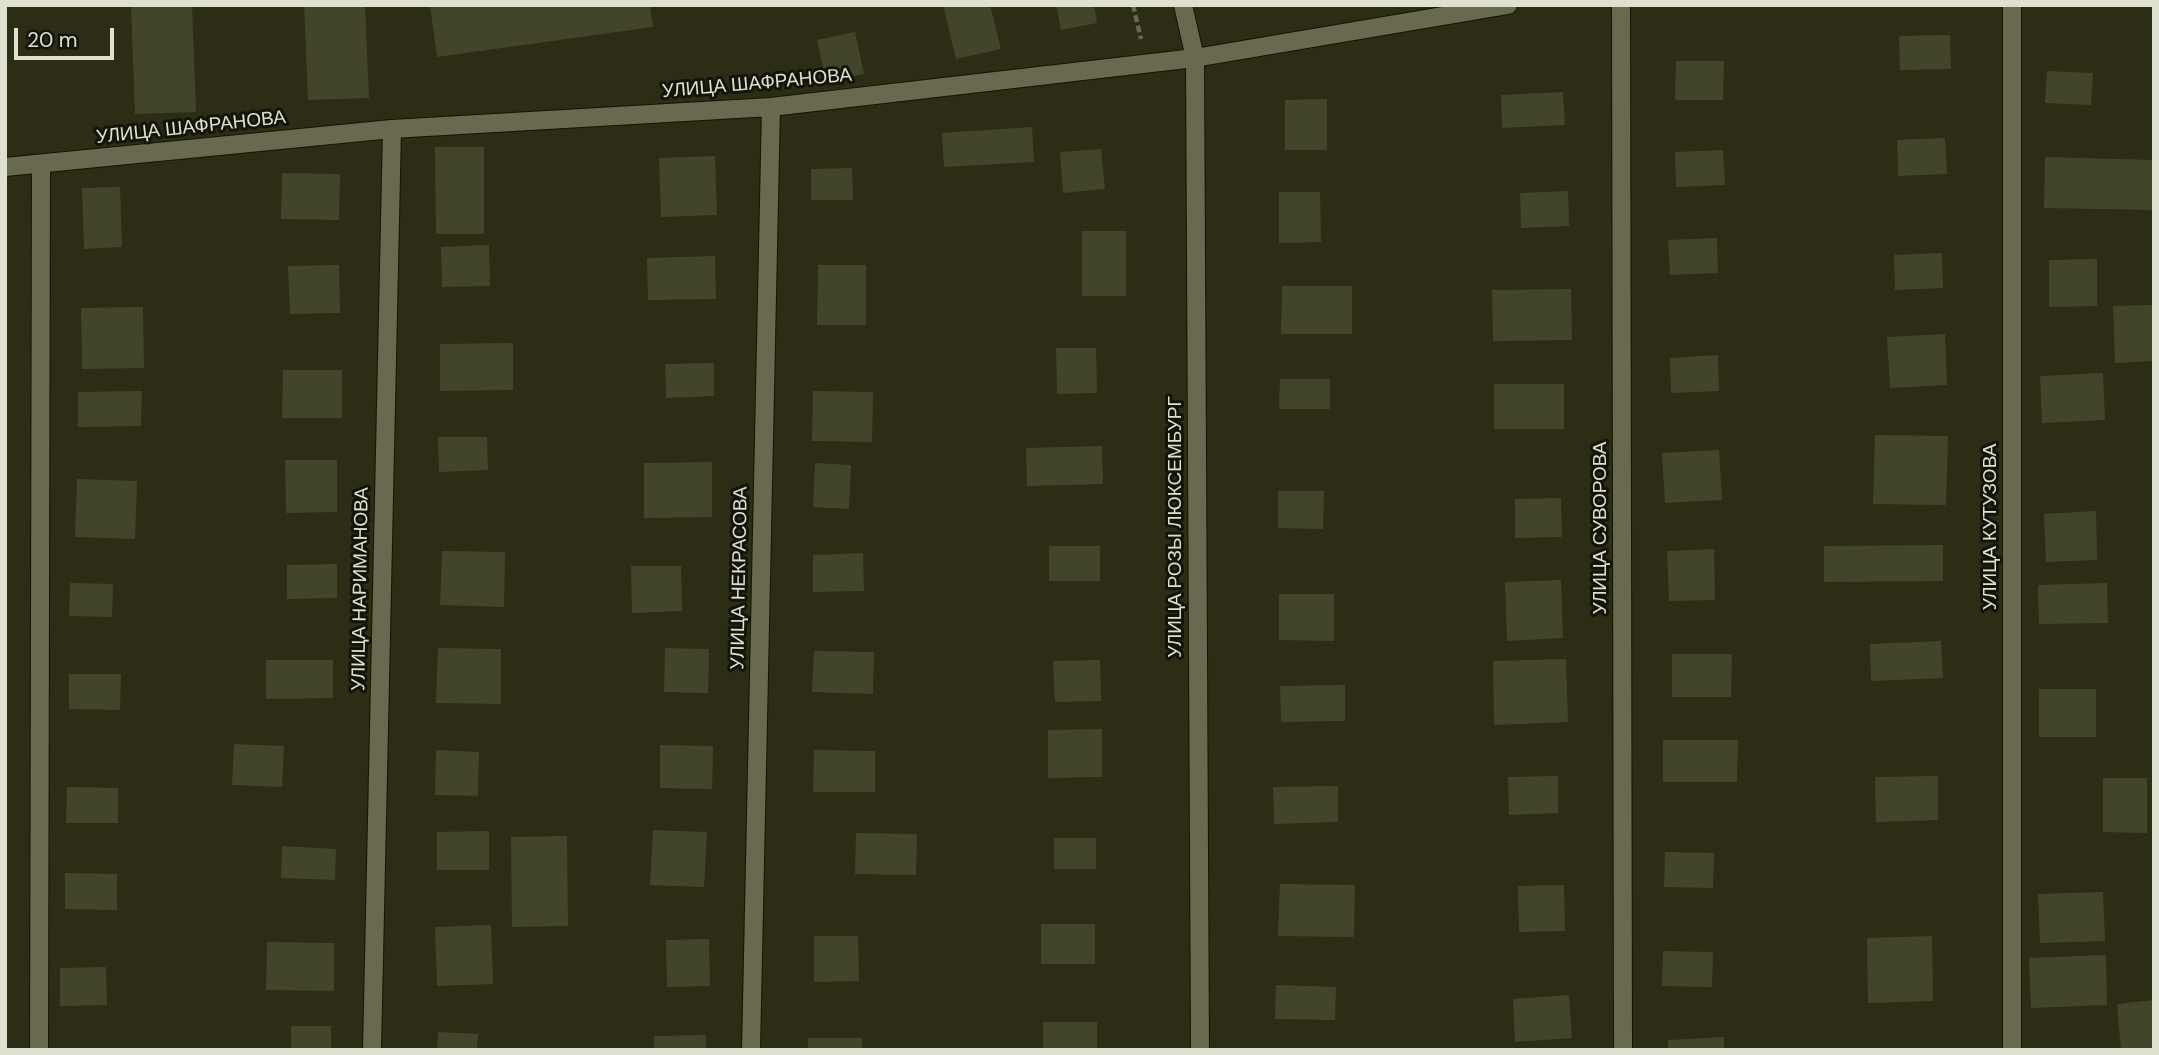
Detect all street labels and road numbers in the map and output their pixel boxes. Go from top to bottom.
street label: УЛИЦА ШАФРАНОВА [661,64,853,104]
street label: УЛИЦА ШАФРАНОВА [95,107,287,149]
street label: УЛИЦА РОЗЫ ЛЮКСЕМБУРГ [1165,396,1187,658]
street label: УЛИЦА СУВОРОВА [1590,441,1612,615]
street label: УЛИЦА КУТУЗОВА [1980,444,2002,610]
street label: УЛИЦА НЕКРАСОВА [727,486,753,670]
street label: УЛИЦА НАРИМАНОВА [348,487,374,691]

